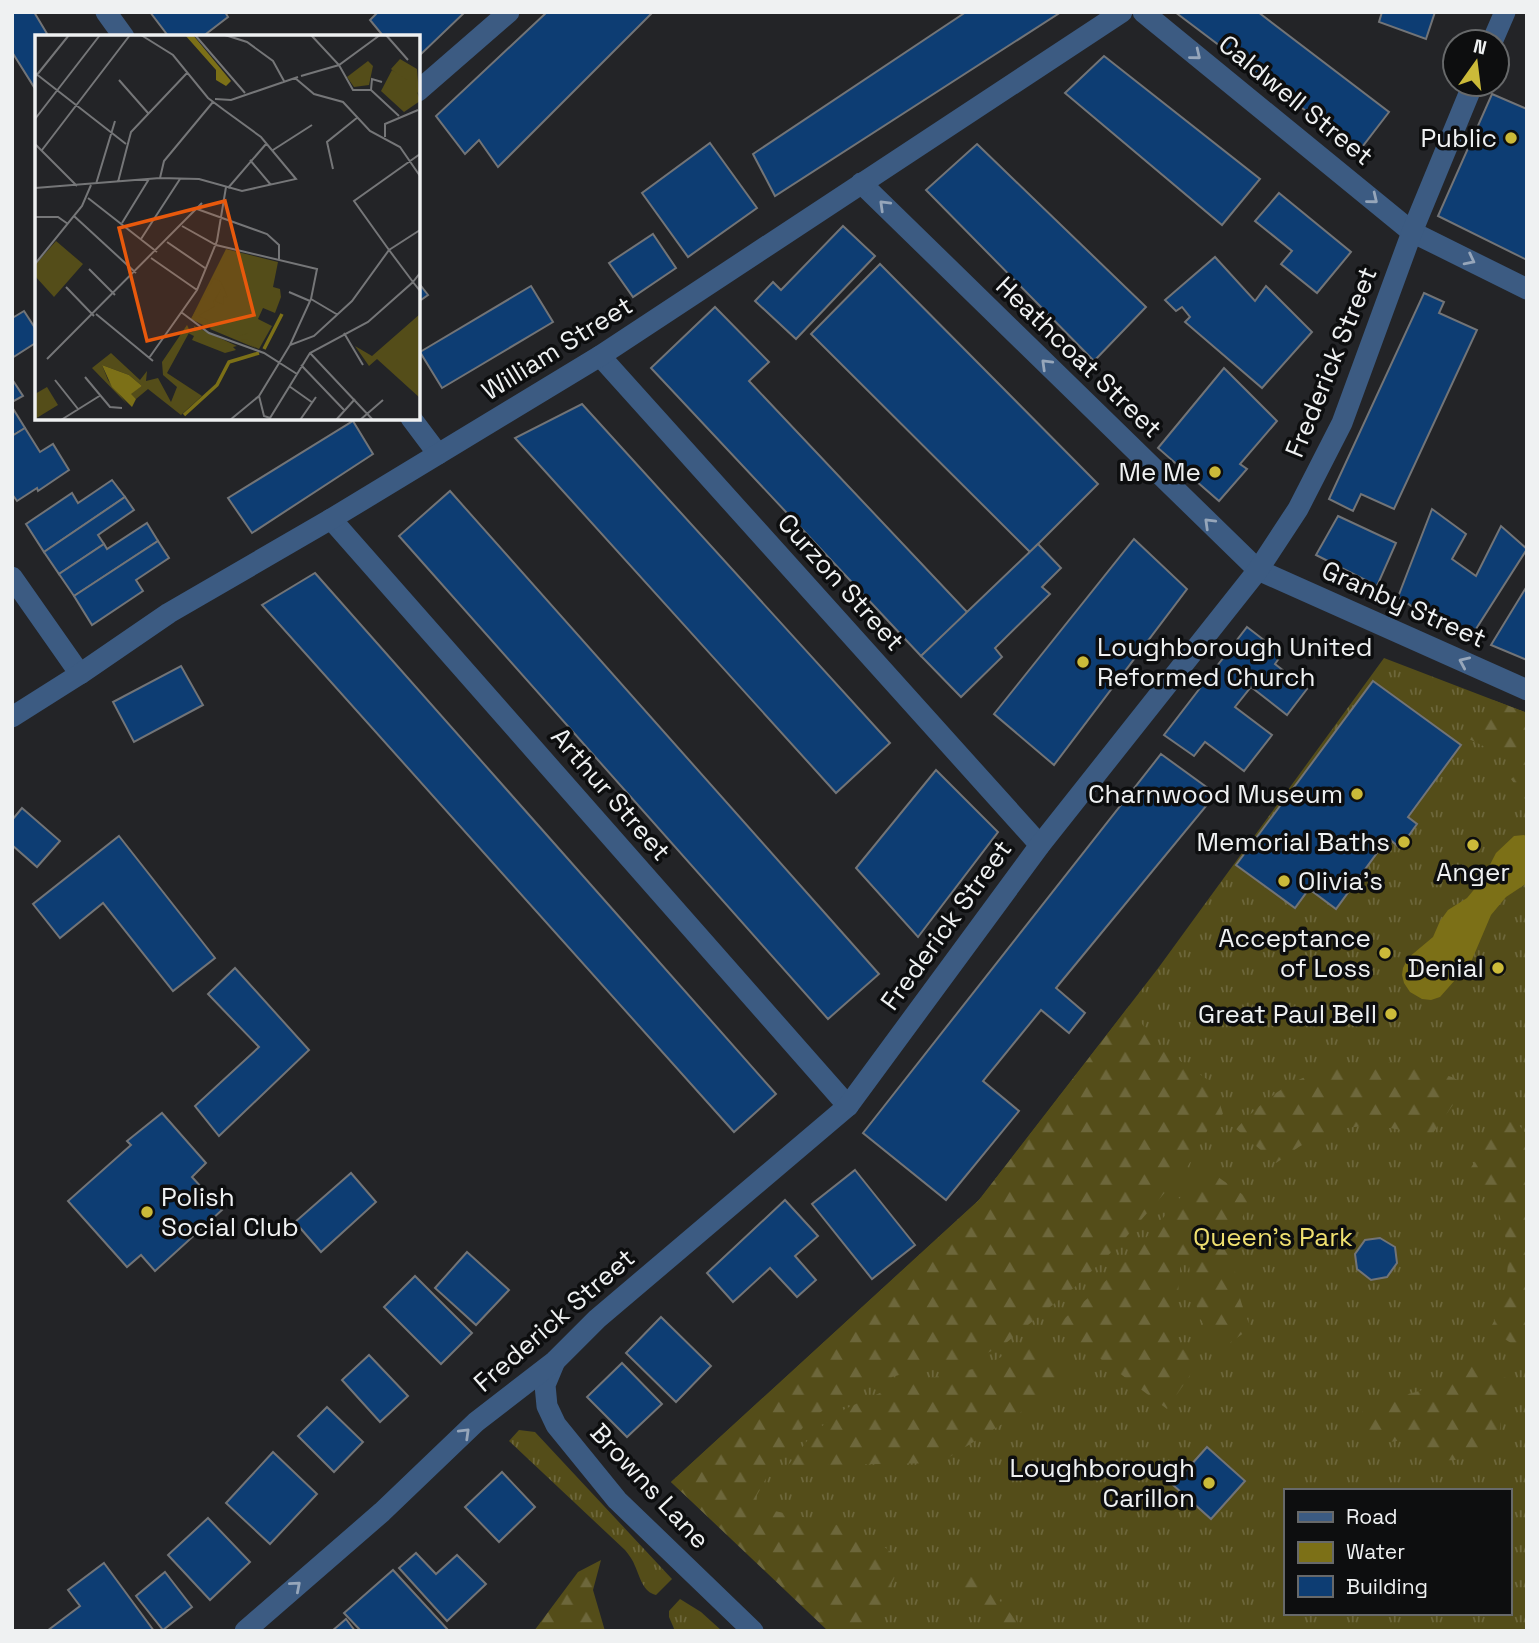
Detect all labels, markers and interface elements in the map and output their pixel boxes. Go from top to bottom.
street label: Caldwell Street [1212,27,1380,173]
north arrow [1441,28,1511,98]
text: N [1471,33,1489,61]
inset map [35,35,420,420]
one-way arrow [1189,47,1201,60]
place label: Public [1420,121,1497,155]
marker: Public [1503,130,1519,146]
one-way arrow [1364,191,1377,203]
one-way arrow [879,200,892,213]
one-way arrow [1463,252,1475,266]
street label: Frederick Street [1277,262,1385,462]
street label: Heathcoat Street [989,269,1169,445]
street label: William Street [475,288,639,408]
one-way arrow [1041,360,1054,373]
place label: Me Me [1119,455,1201,489]
marker: Me Me [1207,464,1223,480]
street label: Curzon Street [770,506,912,658]
one-way arrow [1204,518,1217,531]
street label: Granby Street [1317,553,1491,655]
place label: Loughborough United Reformed Church [1097,630,1372,694]
marker: Loughborough United Reformed Church [1075,654,1091,670]
one-way arrow [1459,656,1472,670]
street label: Arthur Street [544,720,678,868]
place label: Charnwood Museum [1088,777,1343,811]
marker: Charnwood Museum [1349,786,1365,802]
place label: Memorial Baths [1197,825,1390,859]
street label: Frederick Street [873,833,1019,1017]
marker: Memorial Baths [1396,834,1412,850]
marker: Anger [1465,837,1481,853]
place label: Anger [1436,855,1510,889]
place label: Olivia's [1298,864,1383,898]
marker: Olivia's [1276,873,1292,889]
place label: Acceptance of Loss [1218,921,1371,985]
marker: Acceptance of Loss [1377,945,1393,961]
place label: Denial [1408,951,1484,985]
marker: Denial [1490,960,1506,976]
place label: Great Paul Bell [1198,997,1377,1031]
marker: Great Paul Bell [1383,1006,1399,1022]
place label: Polish Social Club [161,1180,299,1244]
marker: Polish Social Club [139,1204,155,1220]
park label: Queen's Park [1193,1220,1353,1254]
street label: Frederick Street [466,1241,642,1399]
street label: Browns Lane [583,1416,717,1556]
one-way arrow [456,1429,469,1441]
place label: Loughborough Carillon [1010,1451,1195,1515]
marker: Loughborough Carillon [1201,1475,1217,1491]
legend [1284,1489,1511,1615]
text: Road [1346,1503,1398,1530]
text: Water [1346,1538,1405,1565]
text: Building [1346,1573,1428,1600]
one-way arrow [288,1582,301,1594]

